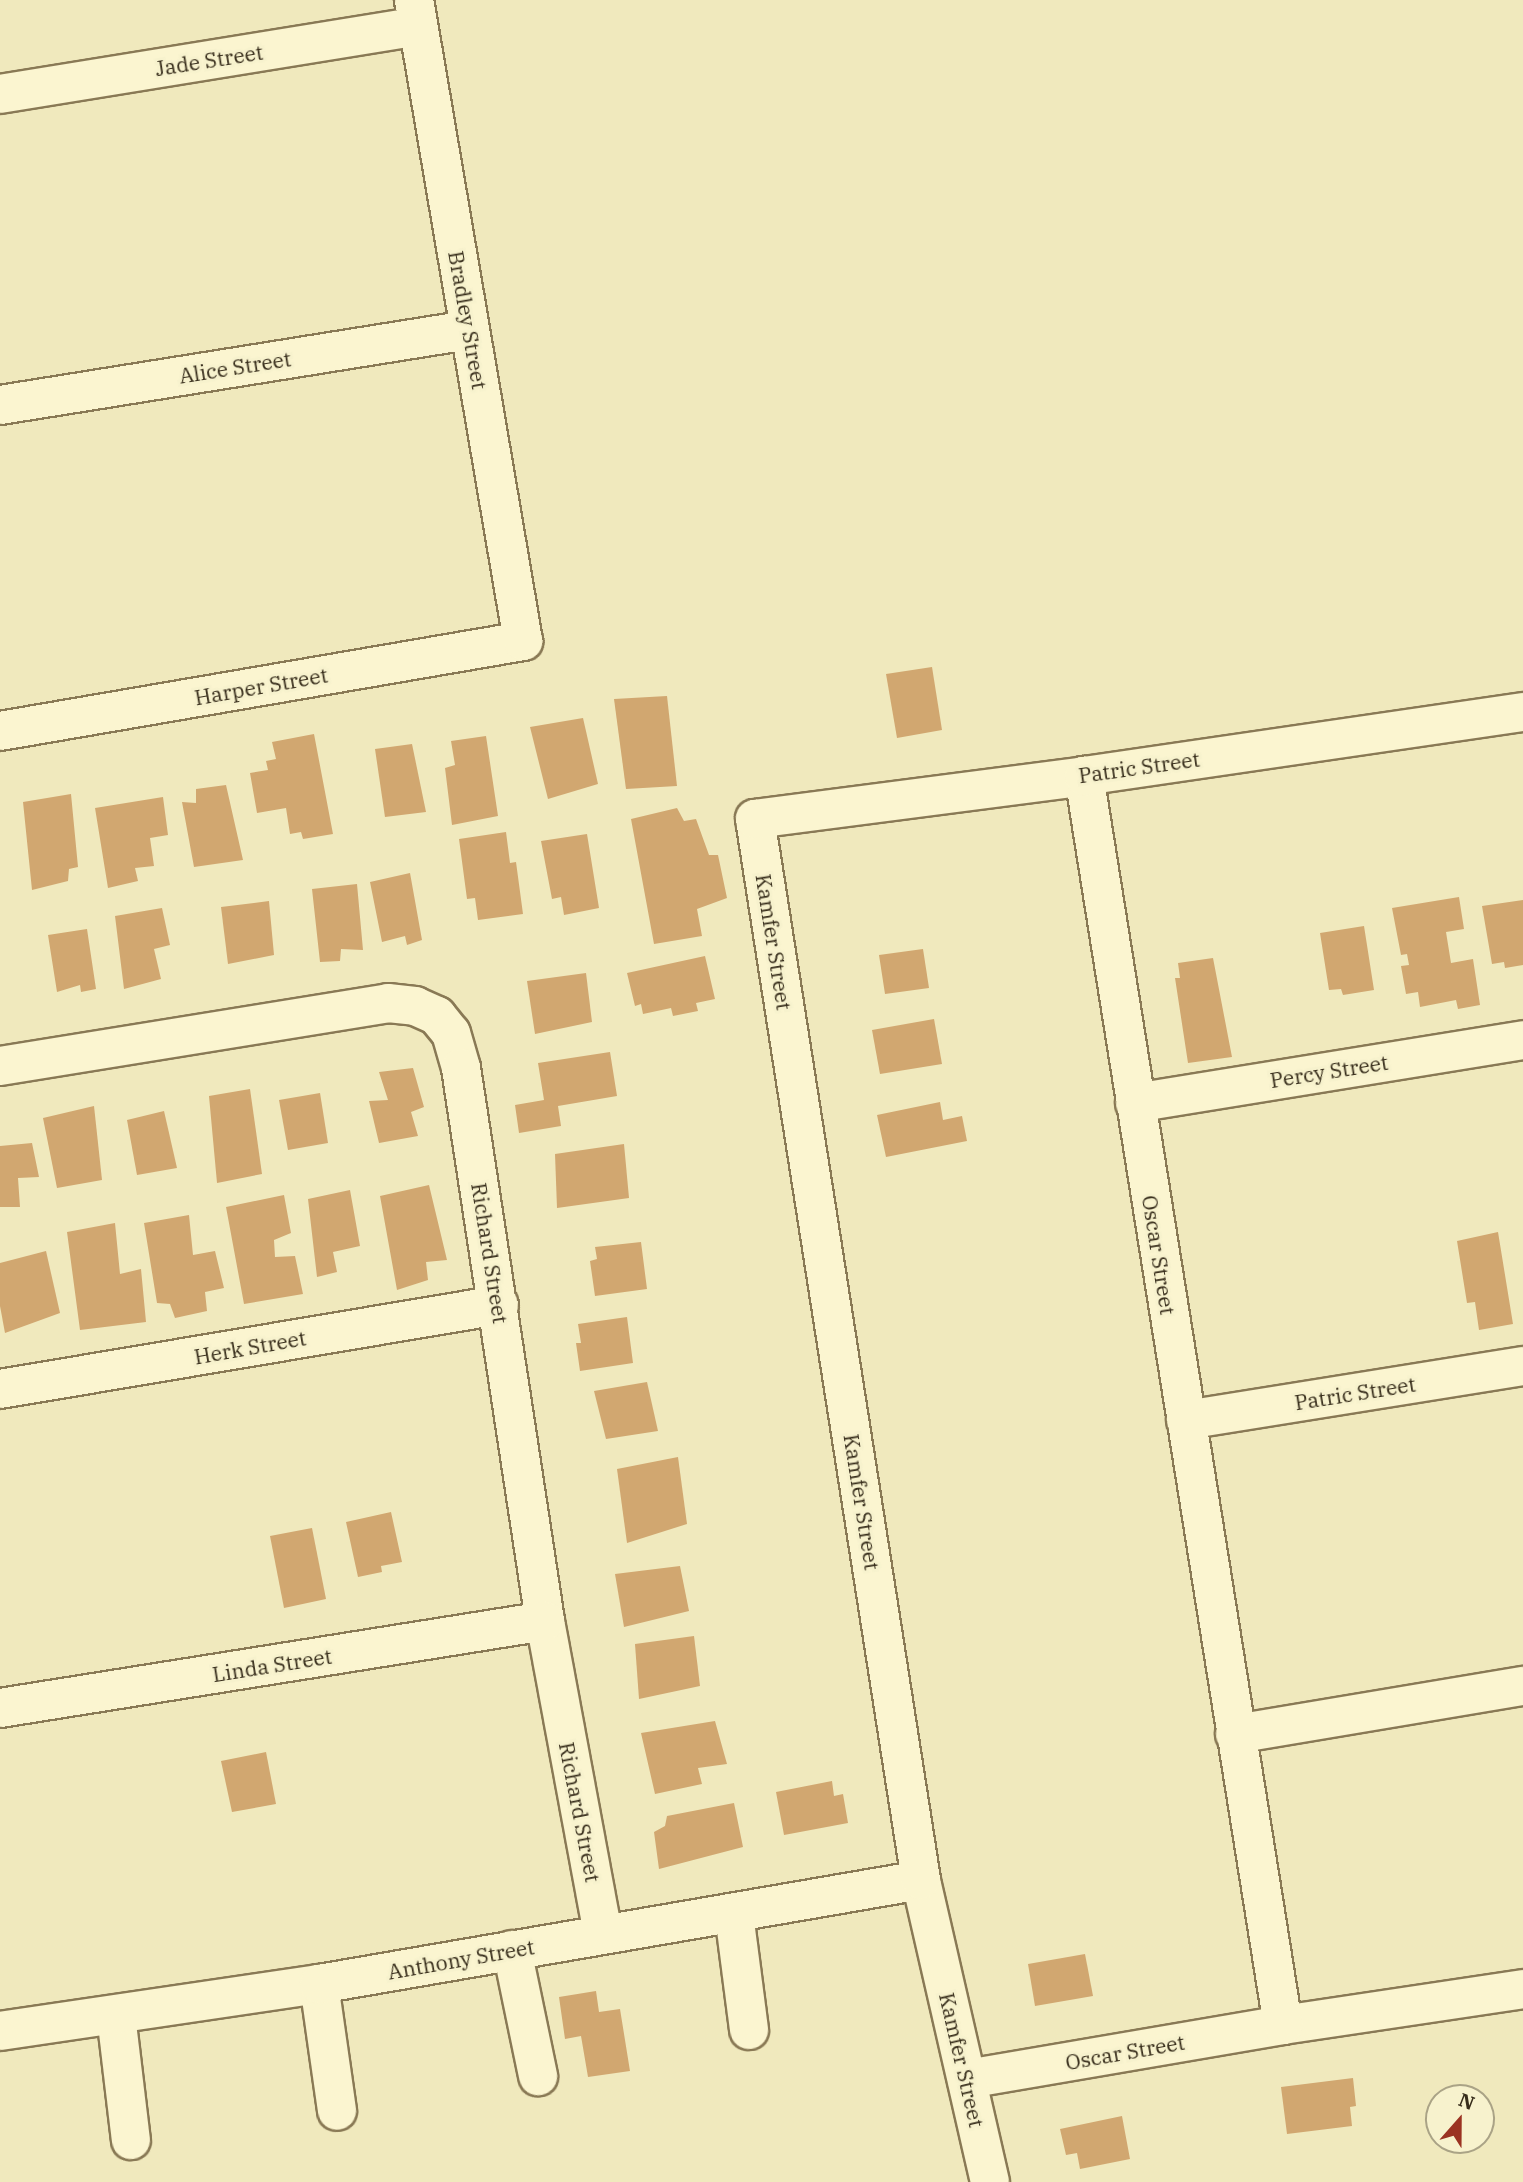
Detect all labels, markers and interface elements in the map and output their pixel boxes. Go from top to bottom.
street label: Jade Street [153,39,265,81]
street label: Bradley Street [443,249,493,391]
street label: Alice Street [177,346,293,388]
street label: Harper Street [192,662,330,710]
street label: Patric Street [1077,746,1201,788]
street label: Kamfer Street [751,872,797,1012]
street label: Percy Street [1268,1049,1390,1093]
street label: Richard Street [466,1181,514,1325]
street label: Oscar Street [1137,1193,1181,1317]
street label: Herk Street [192,1325,308,1369]
street label: Patric Street [1293,1371,1417,1415]
street label: Kamfer Street [839,1432,885,1572]
street label: Linda Street [210,1643,334,1687]
street label: Richard Street [554,1740,606,1884]
street label: Anthony Street [386,1934,536,1984]
street label: Kamfer Street [934,1990,990,2130]
street label: Oscar Street [1063,2029,1187,2075]
north arrow [1425,2084,1495,2154]
text: N [1455,2087,1478,2115]

